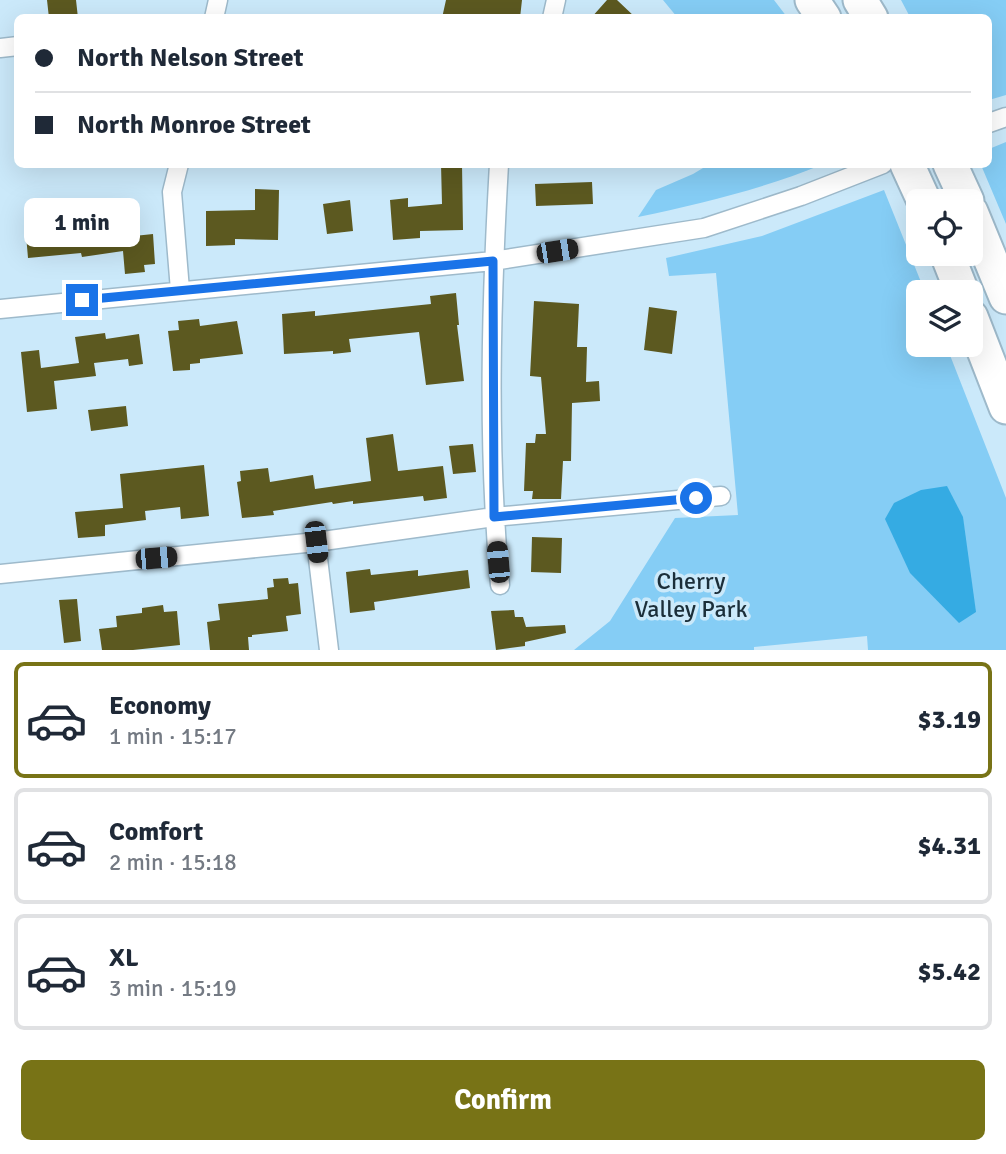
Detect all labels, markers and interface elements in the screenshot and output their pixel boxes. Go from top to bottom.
text: North Nelson Street [77,42,303,74]
text: North Monroe Street [77,109,311,141]
map controls [906,189,983,357]
button: locate [906,189,983,266]
callout: 1 min [24,198,140,247]
text: 1 min [54,208,110,237]
car [535,237,580,265]
button: layers [906,280,983,357]
route end [66,284,98,316]
route start [680,482,712,514]
car [304,520,329,564]
car [486,540,511,584]
car [135,546,178,570]
park label: Cherry Valley Park [635,566,747,624]
icon: car [25,689,88,752]
text: Economy [109,690,211,722]
text: $3.19 [917,704,981,736]
text: 1 min · 15:17 [109,722,237,751]
icon: car [25,815,88,878]
text: Comfort [109,816,203,848]
text: $4.31 [917,830,981,862]
text: 2 min · 15:18 [109,848,237,877]
icon: car [25,941,88,1004]
text: XL [109,942,139,974]
text: $5.42 [917,956,981,988]
text: 3 min · 15:19 [109,974,237,1003]
button: Confirm [21,1060,985,1140]

